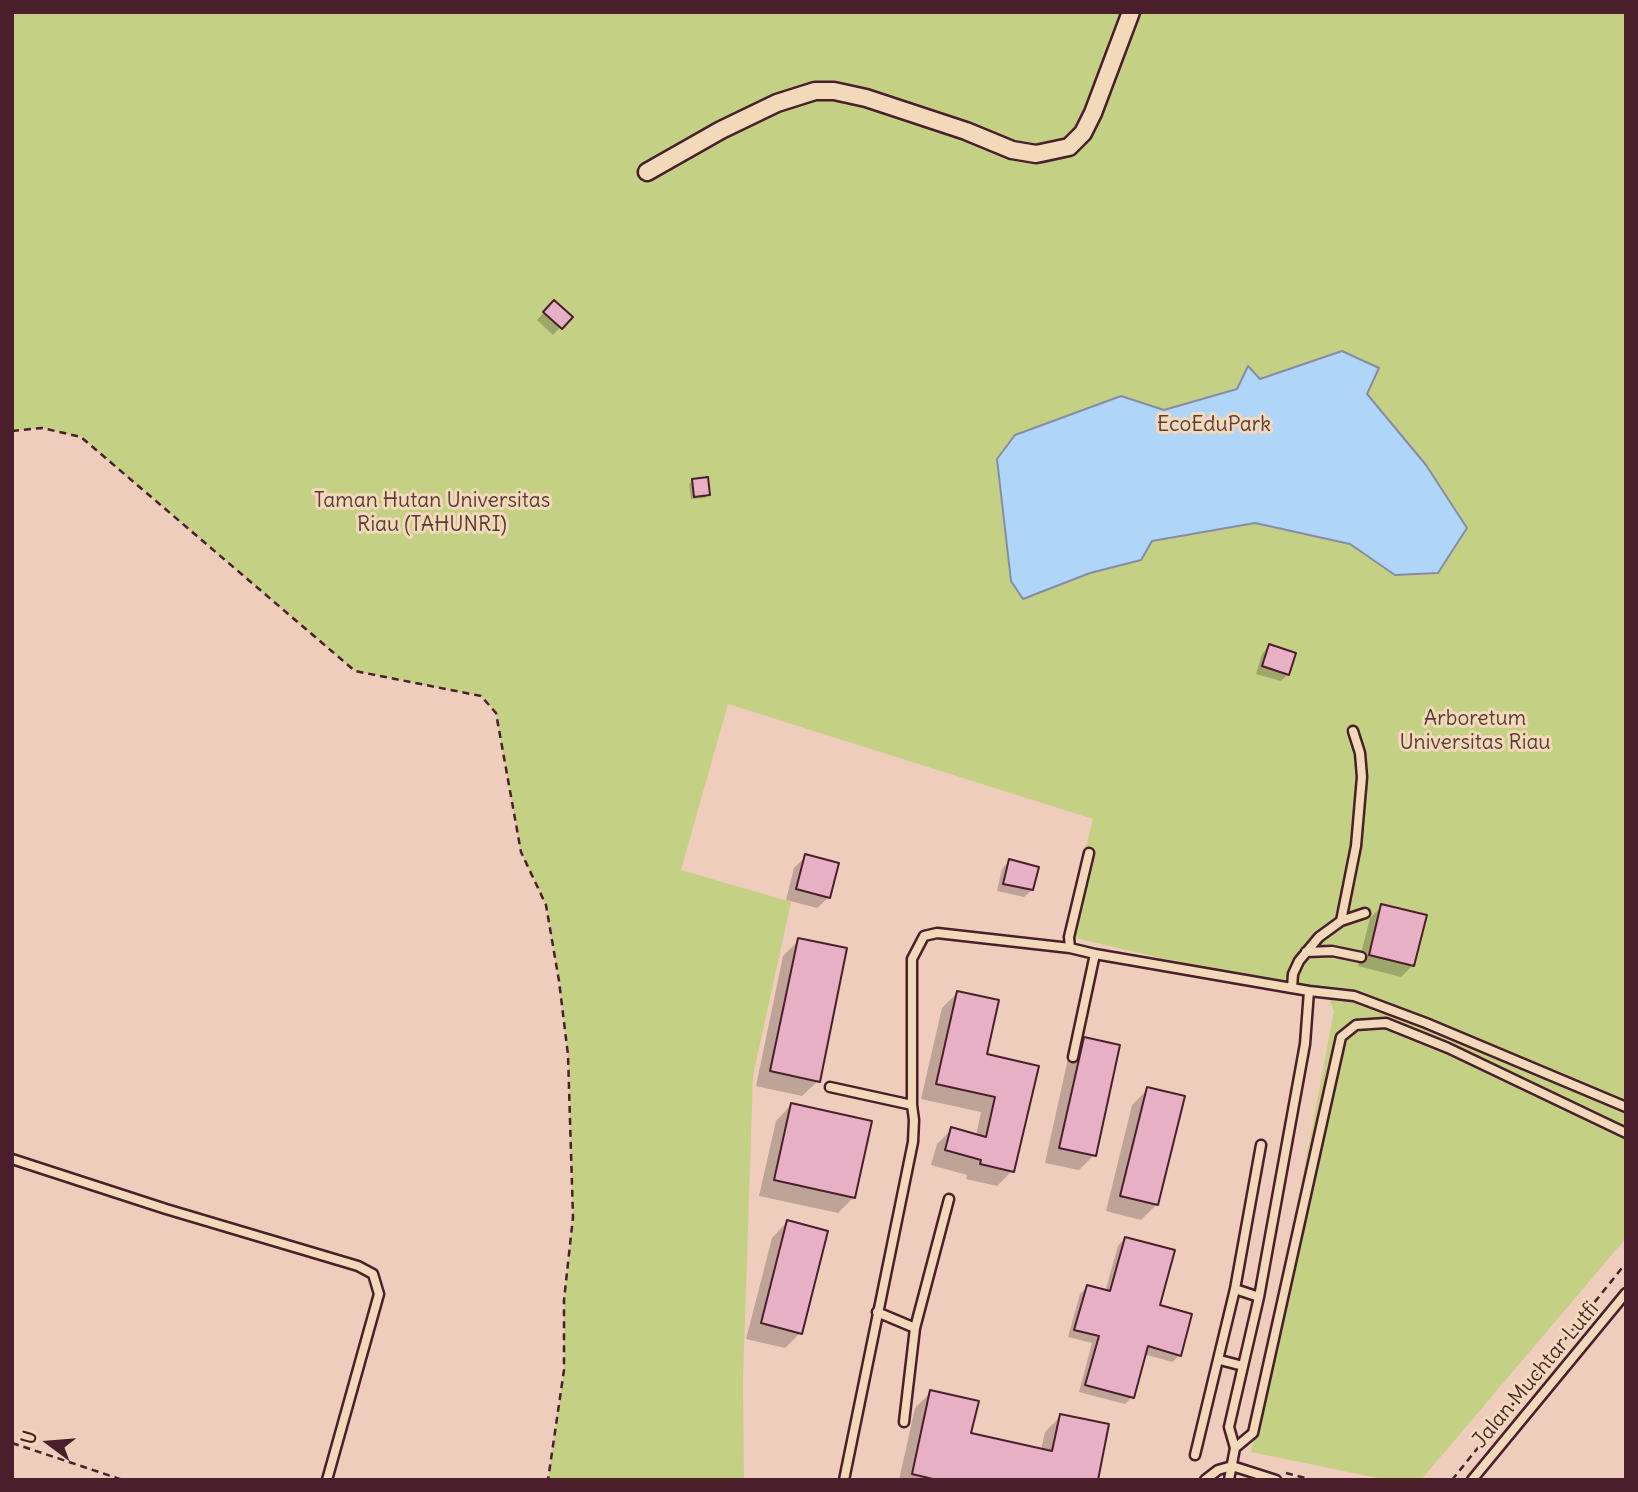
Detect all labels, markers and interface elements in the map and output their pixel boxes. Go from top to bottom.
park label: EcoEduPark [1157,412,1271,438]
park label: Taman Hutan Universitas Riau (TAHUNRI) [314,488,550,538]
park label: Arboretum Universitas Riau [1399,706,1551,756]
street label: Jalan Muchtar Lutfi [1468,1297,1604,1453]
north arrow [14,1408,84,1478]
text: U [15,1428,42,1447]

